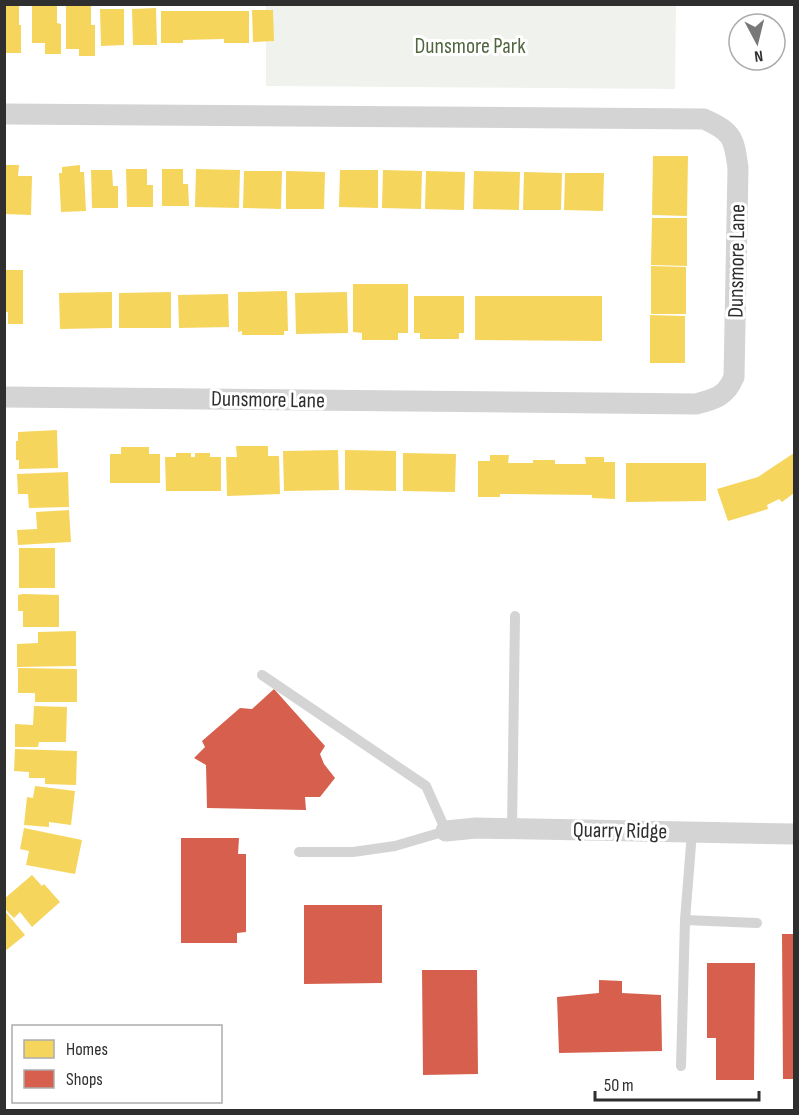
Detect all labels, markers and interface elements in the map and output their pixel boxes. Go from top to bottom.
north arrow [727,12,787,72]
park label: Dunsmore Park [414,33,526,60]
text: N [753,45,764,65]
street label: Dunsmore Lane [723,204,751,318]
street label: Dunsmore Lane [211,386,325,414]
street label: Quarry Ridge [573,817,667,845]
legend [12,1025,222,1103]
text: Homes [66,1039,108,1060]
scale bar [595,1064,758,1102]
text: Shops [66,1069,103,1090]
text: 50 m [604,1075,634,1096]

